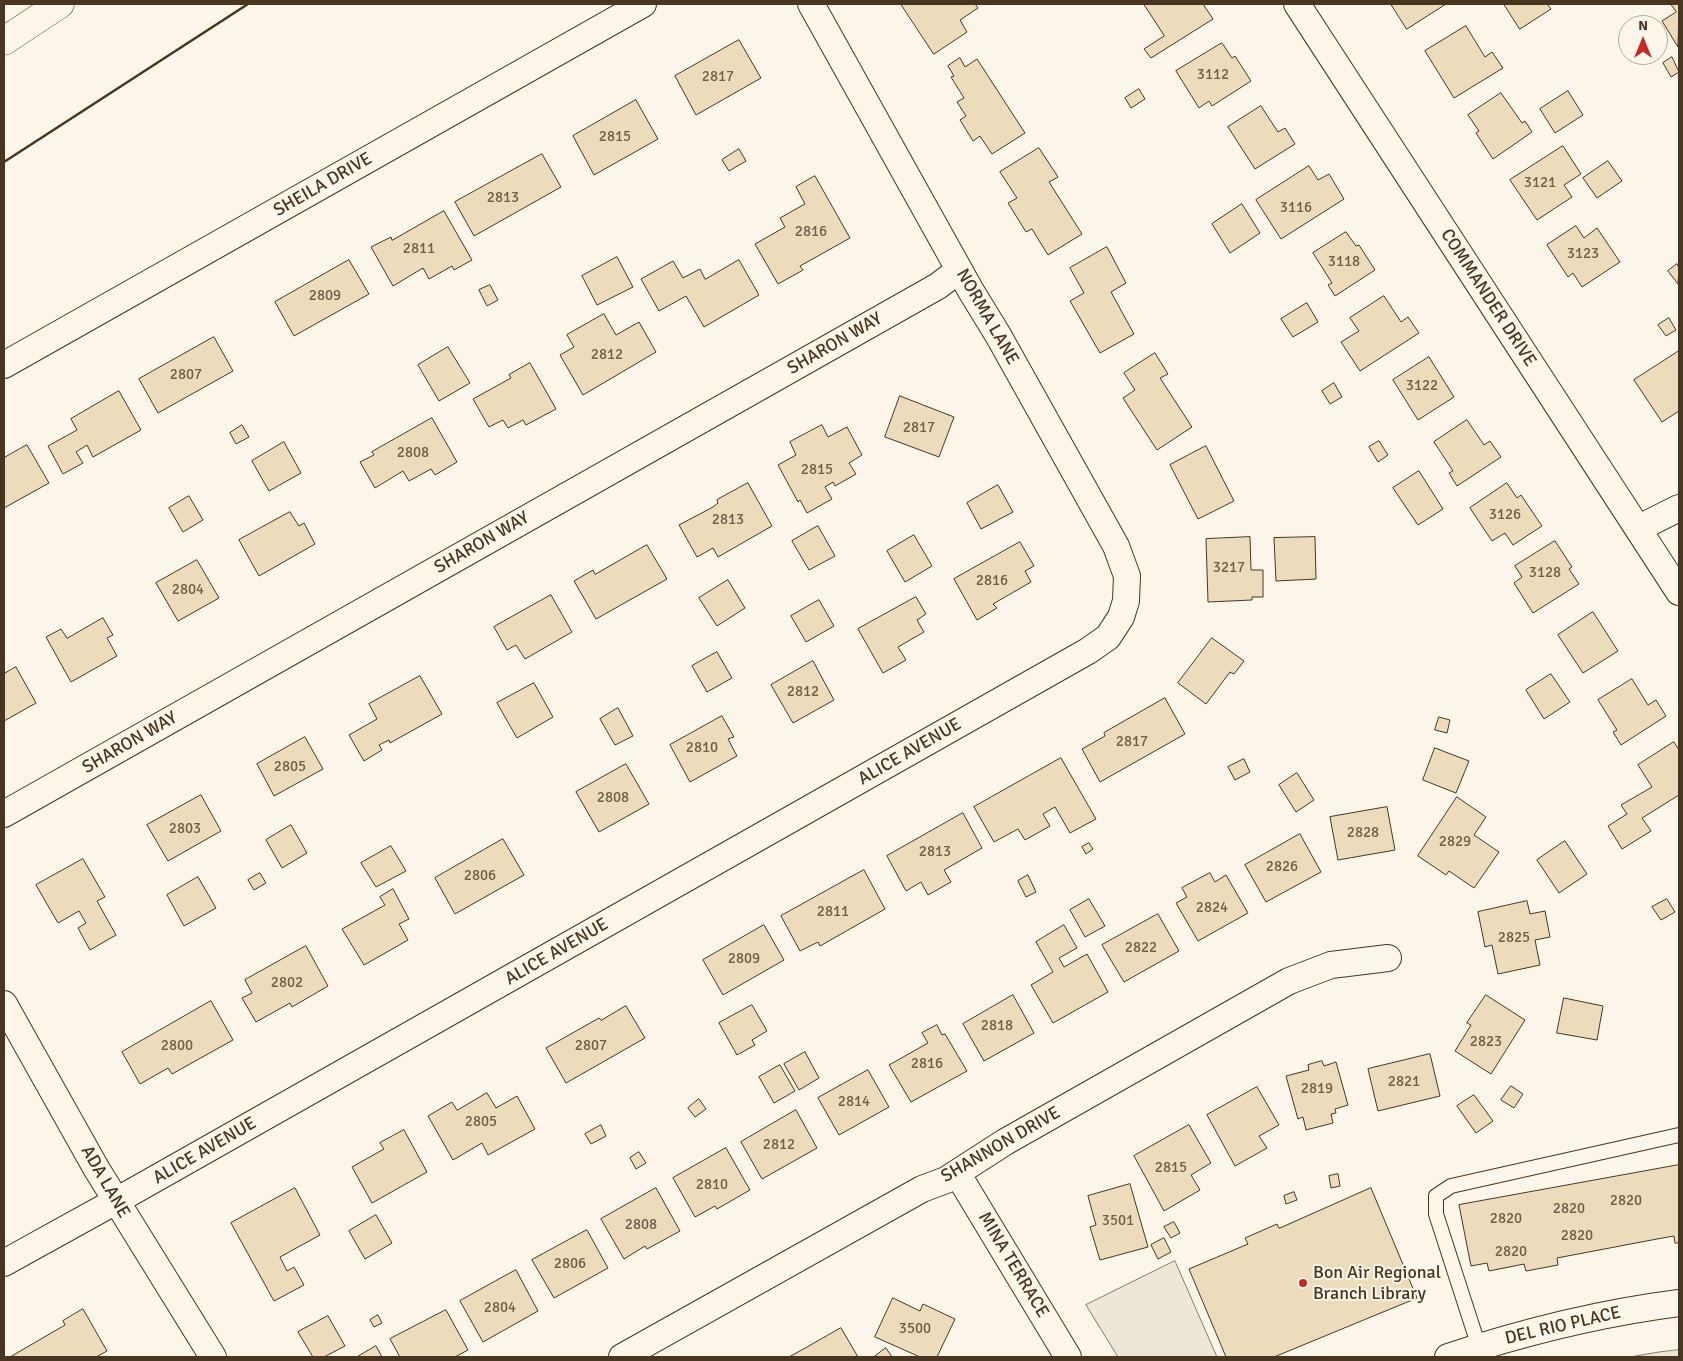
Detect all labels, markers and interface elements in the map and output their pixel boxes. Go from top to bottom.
north arrow [1618,15,1668,65]
text: N [1638,17,1648,34]
house number: 3112 [1197,66,1229,84]
house number: 2817 [702,68,734,86]
house number: 2815 [599,128,631,146]
street label: SHEILA DRIVE [270,148,376,222]
house number: 3121 [1524,174,1556,192]
house number: 2813 [487,189,519,207]
house number: 3116 [1280,199,1312,217]
house number: 2816 [795,223,827,241]
street label: COMMANDER DRIVE [1435,225,1541,371]
house number: 2811 [403,240,435,258]
house number: 3123 [1567,245,1599,263]
house number: 3118 [1328,253,1360,271]
street label: NORMA LANE [951,265,1023,369]
house number: 2809 [309,287,341,305]
street label: SHARON WAY [784,308,886,380]
house number: 2812 [591,346,623,364]
house number: 2807 [170,366,202,384]
house number: 3122 [1406,377,1438,395]
house number: 2817 [903,419,935,437]
house number: 2808 [397,444,429,462]
house number: 2815 [801,461,833,479]
house number: 3126 [1489,506,1521,524]
street label: SHARON WAY [431,507,533,579]
house number: 2813 [712,511,744,529]
house number: 3217 [1213,559,1245,577]
house number: 3128 [1529,564,1561,582]
house number: 2816 [976,572,1008,590]
house number: 2804 [172,581,204,599]
house number: 2812 [787,683,819,701]
street label: SHARON WAY [79,707,181,779]
street label: ALICE AVENUE [855,714,965,790]
house number: 2817 [1116,733,1148,751]
house number: 2810 [686,739,718,757]
house number: 2805 [274,758,306,776]
house number: 2808 [597,789,629,807]
house number: 2803 [169,820,201,838]
house number: 2828 [1347,824,1379,842]
house number: 2829 [1439,833,1471,851]
house number: 2813 [919,843,951,861]
house number: 2826 [1266,858,1298,876]
house number: 2806 [464,867,496,885]
house number: 2824 [1196,899,1228,917]
house number: 2811 [817,903,849,921]
street label: ALICE AVENUE [502,914,612,990]
house number: 2825 [1498,929,1530,947]
house number: 2822 [1125,939,1157,957]
house number: 2809 [728,950,760,968]
house number: 2802 [271,974,303,992]
house number: 2818 [981,1017,1013,1035]
house number: 2823 [1470,1033,1502,1051]
house number: 2800 [161,1037,193,1055]
house number: 2807 [575,1037,607,1055]
house number: 2816 [911,1055,943,1073]
house number: 2821 [1388,1073,1420,1091]
house number: 2819 [1301,1080,1333,1098]
house number: 2814 [838,1093,870,1111]
street label: SHANNON DRIVE [938,1102,1064,1188]
street label: ALICE AVENUE [150,1113,260,1189]
house number: 2805 [465,1113,497,1131]
house number: 2812 [763,1136,795,1154]
street label: ADA LANE [76,1142,134,1222]
house number: 2815 [1155,1159,1187,1177]
house number: 2810 [696,1176,728,1194]
house number: 2820 [1610,1192,1642,1210]
house number: 2820 [1553,1200,1585,1218]
street label: MINA TERRACE [973,1208,1053,1322]
house number: 2820 [1490,1210,1522,1228]
house number: 3501 [1102,1212,1134,1230]
house number: 2808 [625,1216,657,1234]
house number: 2820 [1561,1227,1593,1245]
house number: 2820 [1495,1243,1527,1261]
house number: 2806 [554,1255,586,1273]
place label: Bon Air Regional Branch Library [1313,1262,1441,1304]
marker: Bon Air Regional Branch Library [1297,1277,1309,1289]
house number: 2804 [484,1299,516,1317]
street label: DEL RIO PLACE [1503,1302,1623,1350]
house number: 3500 [899,1320,931,1338]

